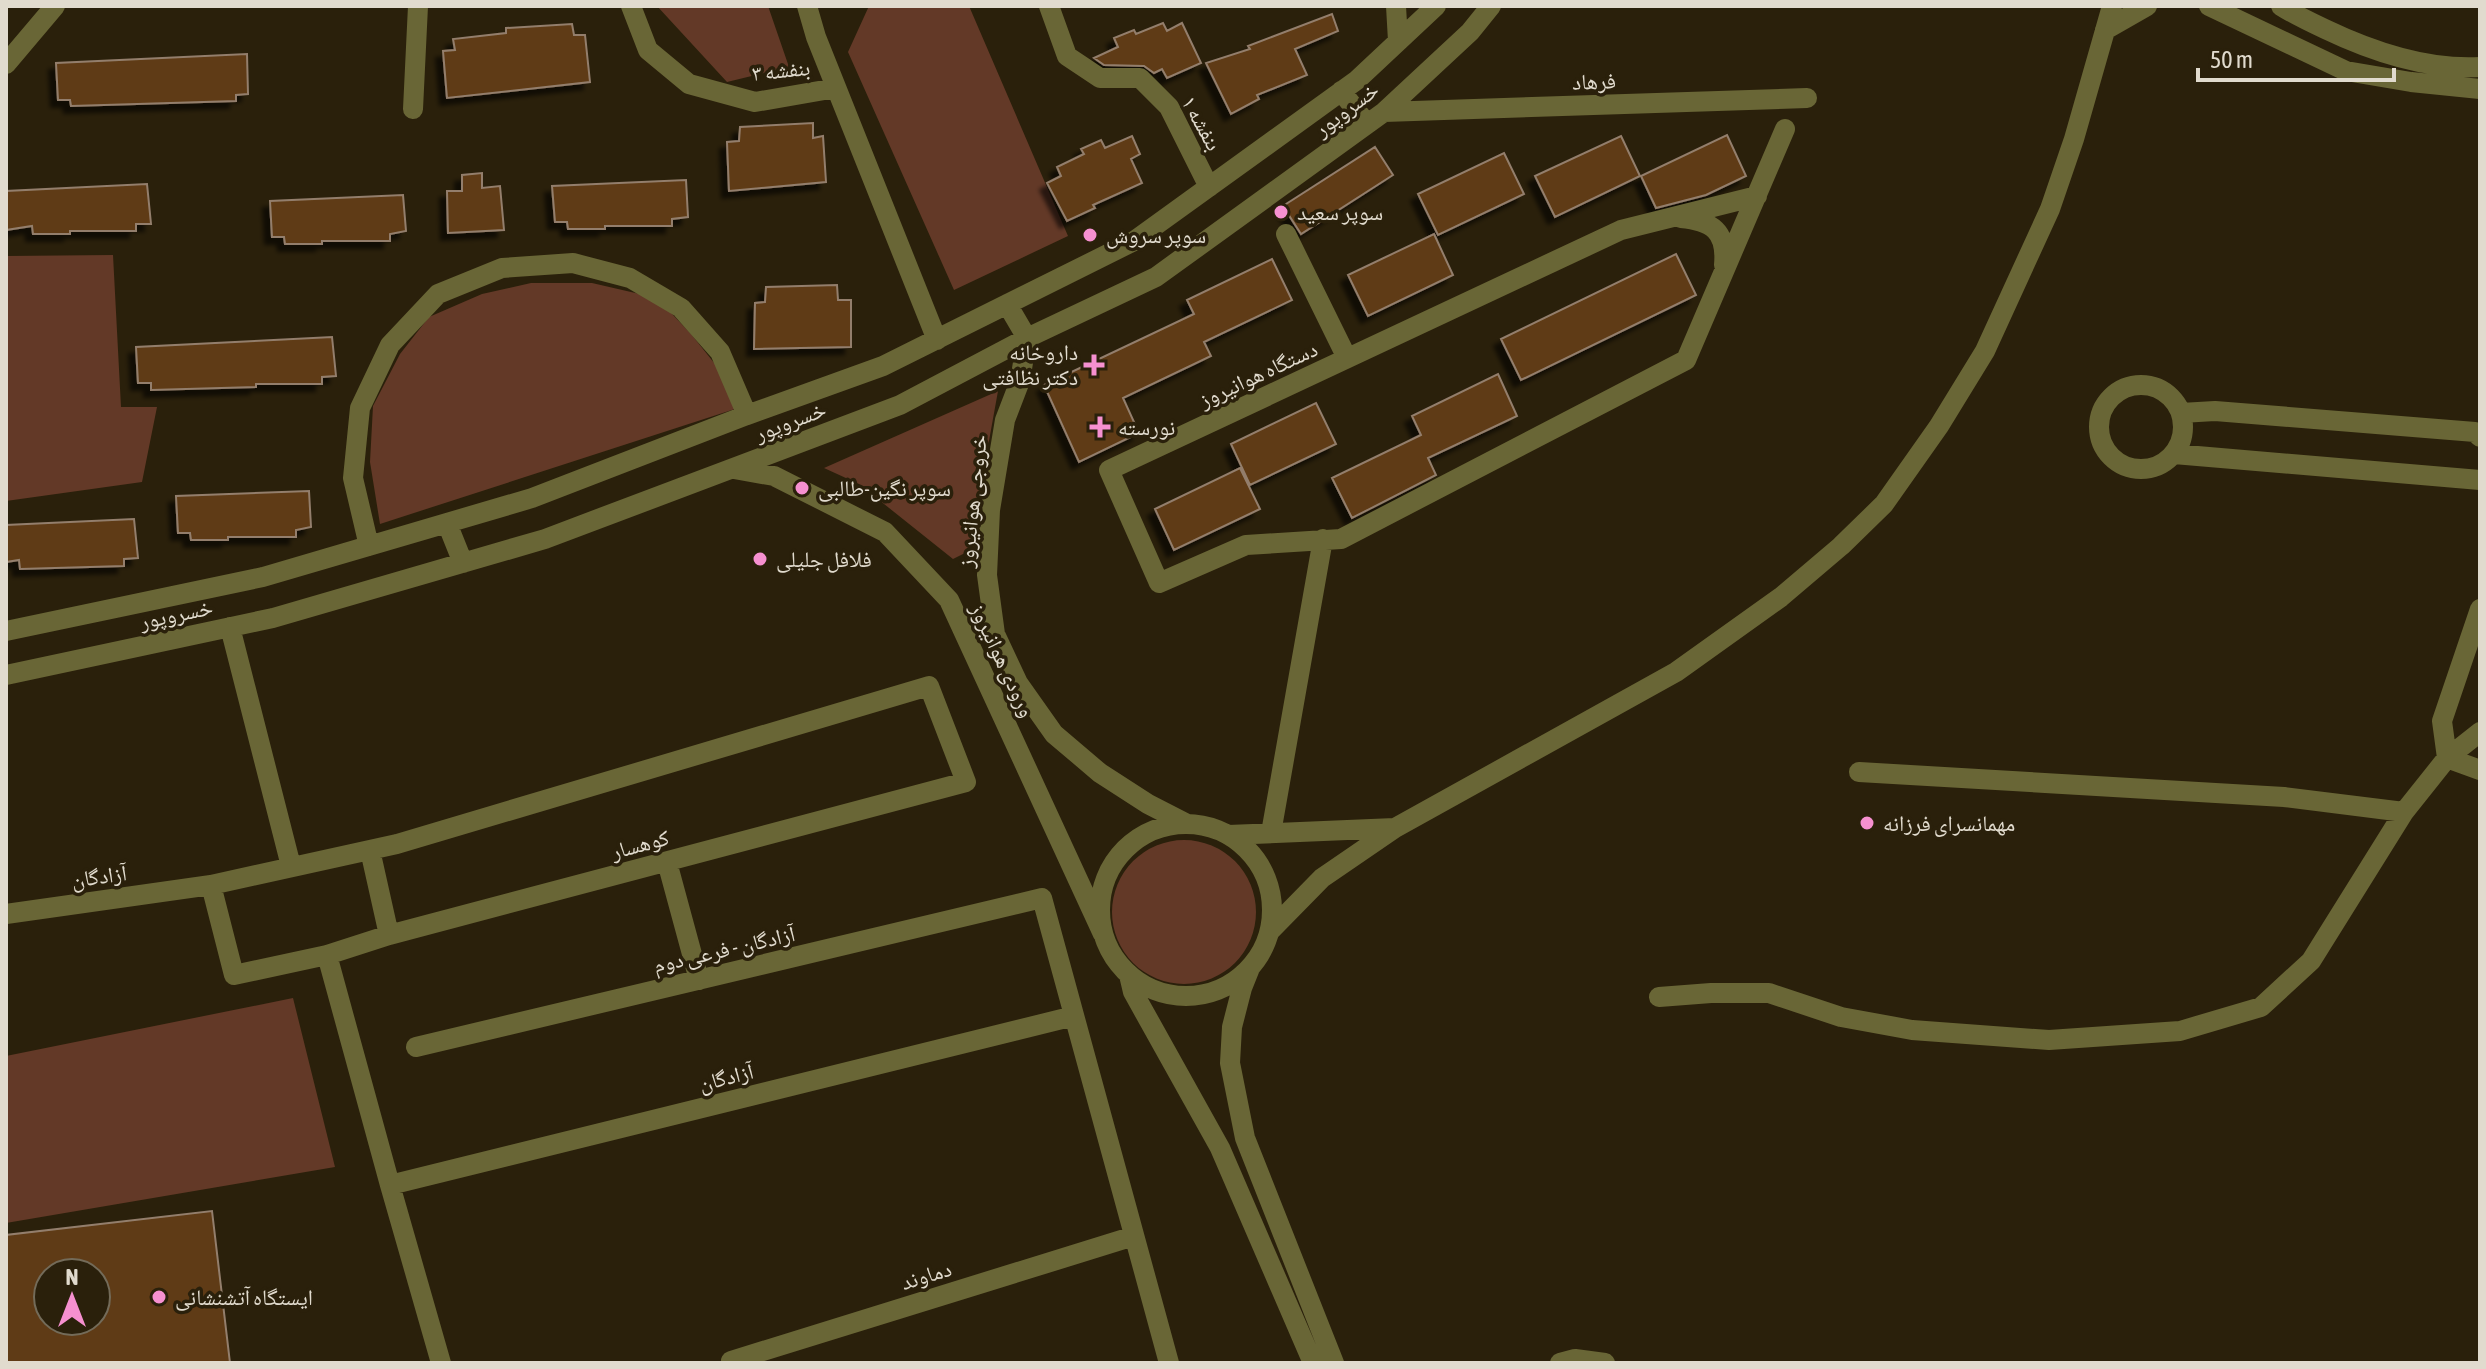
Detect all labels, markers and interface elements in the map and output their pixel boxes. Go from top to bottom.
scale bar [2198,32,2394,82]
text: 50 m [2210,46,2253,73]
street label: بنفشه ۳ [751,54,811,86]
street label: فرهاد [1572,67,1616,95]
street label: خسروپور [1308,76,1384,143]
street label: بنفشه ۱ [1176,91,1228,155]
place label: سوپر سعید [1297,199,1383,226]
marker: سوپر سعید [1272,203,1290,221]
place label: سوپر سروش [1106,222,1206,249]
marker: سوپر سروش [1081,226,1099,244]
street label: دستگاه هوانیروز [1194,335,1321,413]
place label: داروخانه دکتر نظافتی [982,339,1078,391]
marker: داروخانه دکتر نظافتی [1085,356,1103,374]
street label: خسروپور [750,396,830,448]
place label: نورسته [1118,414,1175,440]
marker: نورسته [1089,416,1111,438]
street label: خروجی هوانیروز [952,433,993,570]
place label: سوپر نگین-طالبی [818,475,951,502]
marker: سوپر نگین-طالبی [793,479,811,497]
place label: فلافل جلیلی [776,546,872,573]
marker: فلافل جلیلی [751,550,769,568]
street label: خسروپور [136,594,215,636]
street label: ورودی هوانیروز [964,598,1041,722]
place label: مهمانسرای فرزانه [1883,810,2015,837]
marker: مهمانسرای فرزانه [1858,814,1876,832]
street label: کوهسار [607,824,672,864]
street label: آزادگان [70,859,129,894]
street label: آزادگان - فرعی دوم [651,920,798,980]
street label: آزادگان [696,1058,757,1097]
street label: دماوند [898,1255,954,1295]
north arrow [32,1257,112,1337]
text: N [66,1264,78,1290]
place label: ایستگاه آتشنشانی [175,1284,313,1311]
marker: ایستگاه آتشنشانی [150,1288,168,1306]

